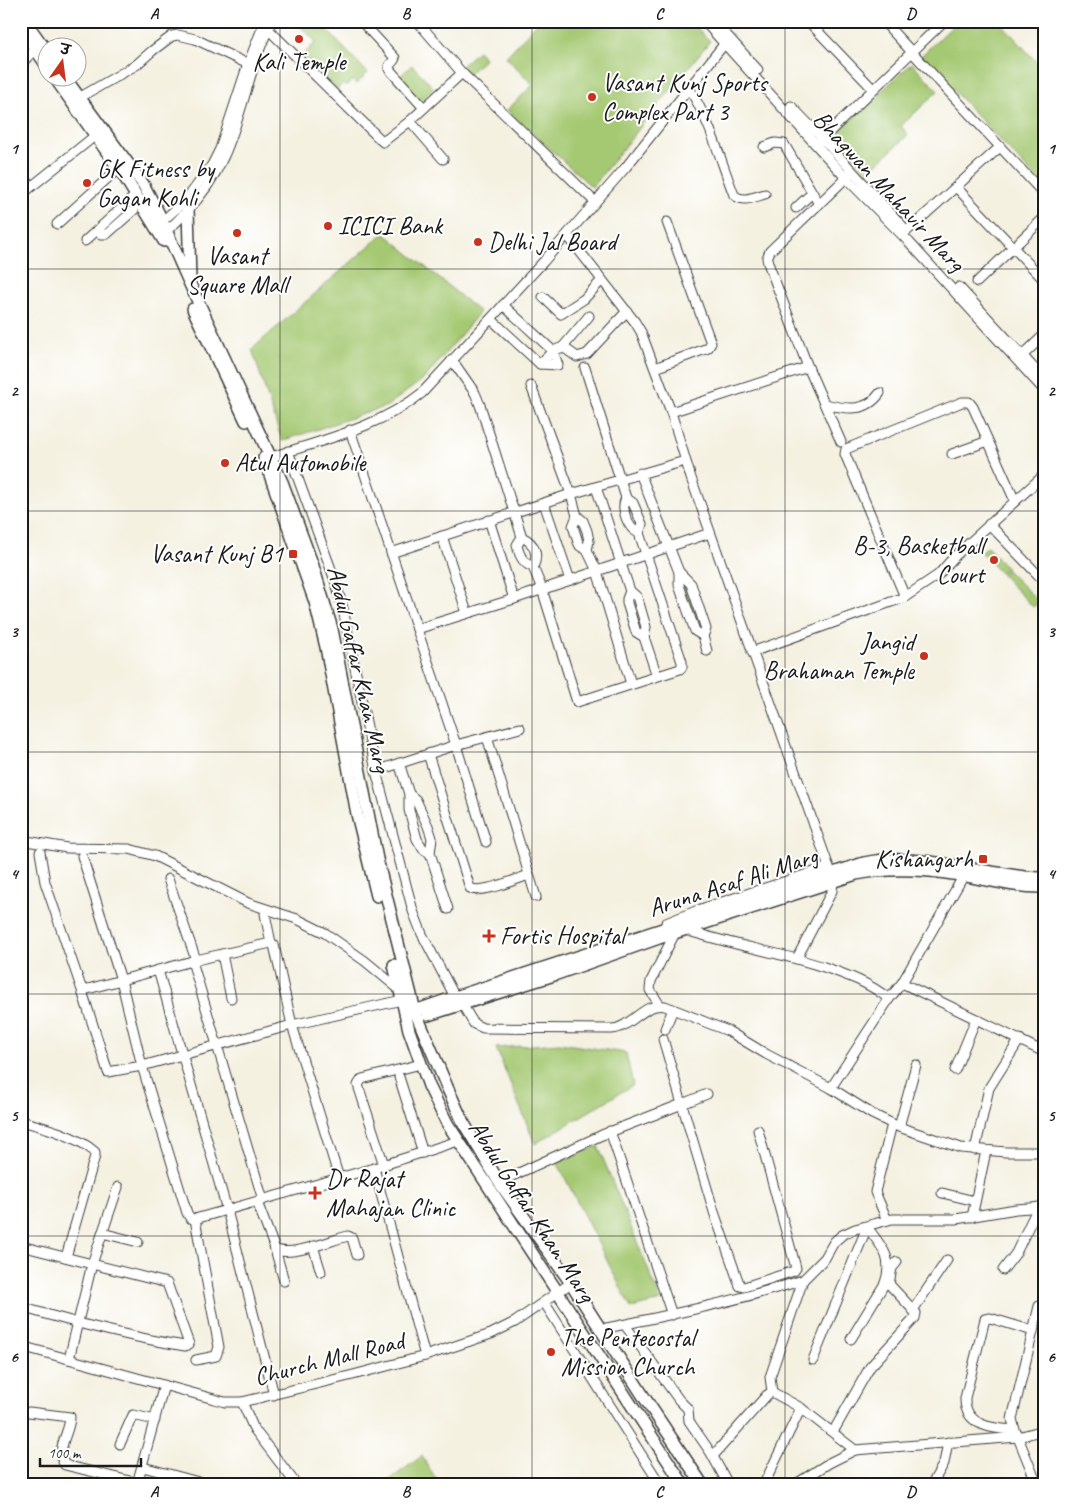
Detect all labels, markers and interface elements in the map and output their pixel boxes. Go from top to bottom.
text: A [150,4,160,24]
text: B [402,4,412,24]
text: C [655,4,665,24]
text: D [906,4,917,24]
marker: Kali Temple [293,33,305,45]
north arrow [38,38,88,88]
text: उ [57,40,73,60]
place label: Kali Temple [253,46,347,78]
place label: Vasant Kunj Sports Complex Part 3 [602,67,769,128]
marker: Vasant Kunj Sports Complex Part 3 [586,91,598,103]
street label: Bhagwan Mahavir Marg [806,104,974,280]
text: 1 [10,139,19,159]
text: 1 [1047,139,1056,159]
place label: GK Fitness by Gagan Kohli [97,153,217,214]
marker: GK Fitness by Gagan Kohli [81,177,93,189]
place label: ICICI Bank [338,210,444,242]
marker: ICICI Bank [322,220,334,232]
place label: Delhi Jal Board [488,226,620,258]
marker: Vasant Square Mall [231,227,243,239]
marker: Delhi Jal Board [472,236,484,248]
place label: Vasant Square Mall [187,240,292,301]
text: 2 [10,381,19,401]
text: 2 [1047,381,1056,401]
place label: Atul Automobile [235,447,367,479]
marker: Atul Automobile [219,457,231,469]
place label: B-3, Basketball Court [853,530,989,591]
place label: Vasant Kunj B1 [150,538,285,570]
marker: Vasant Kunj B1 [287,548,299,560]
marker: B-3, Basketball Court [988,554,1000,566]
street label: Abdul Gaffar Khan Marg [320,563,399,777]
text: 3 [10,622,19,642]
text: 3 [1047,622,1056,642]
place label: Jangid Brahaman Temple [764,626,917,687]
marker: Jangid Brahaman Temple [918,650,930,662]
street label: Aruna Asaf Ali Marg [644,839,823,924]
place label: Kishangarh [875,843,974,875]
marker: Kishangarh [977,853,989,865]
text: 4 [10,864,19,884]
text: 4 [1047,864,1056,884]
place label: Fortis Hospital [500,920,629,952]
marker: Fortis Hospital [482,929,496,943]
text: 5 [11,1106,20,1126]
text: 5 [1048,1106,1057,1126]
street label: Abdul Gaffar Khan Marg [461,1114,604,1310]
place label: Dr Rajat Mahajan Clinic [326,1163,456,1224]
marker: Dr Rajat Mahajan Clinic [308,1186,322,1200]
place label: The Pentecostal Mission Church [561,1322,699,1383]
street label: Church Mall Road [251,1324,411,1393]
marker: The Pentecostal Mission Church [545,1346,557,1358]
text: 6 [10,1347,19,1367]
text: 6 [1047,1347,1056,1367]
scale bar [40,1435,141,1467]
text: 100 m [48,1444,82,1463]
text: A [150,1482,160,1502]
text: B [402,1482,412,1502]
text: C [655,1482,665,1502]
text: D [906,1482,917,1502]

